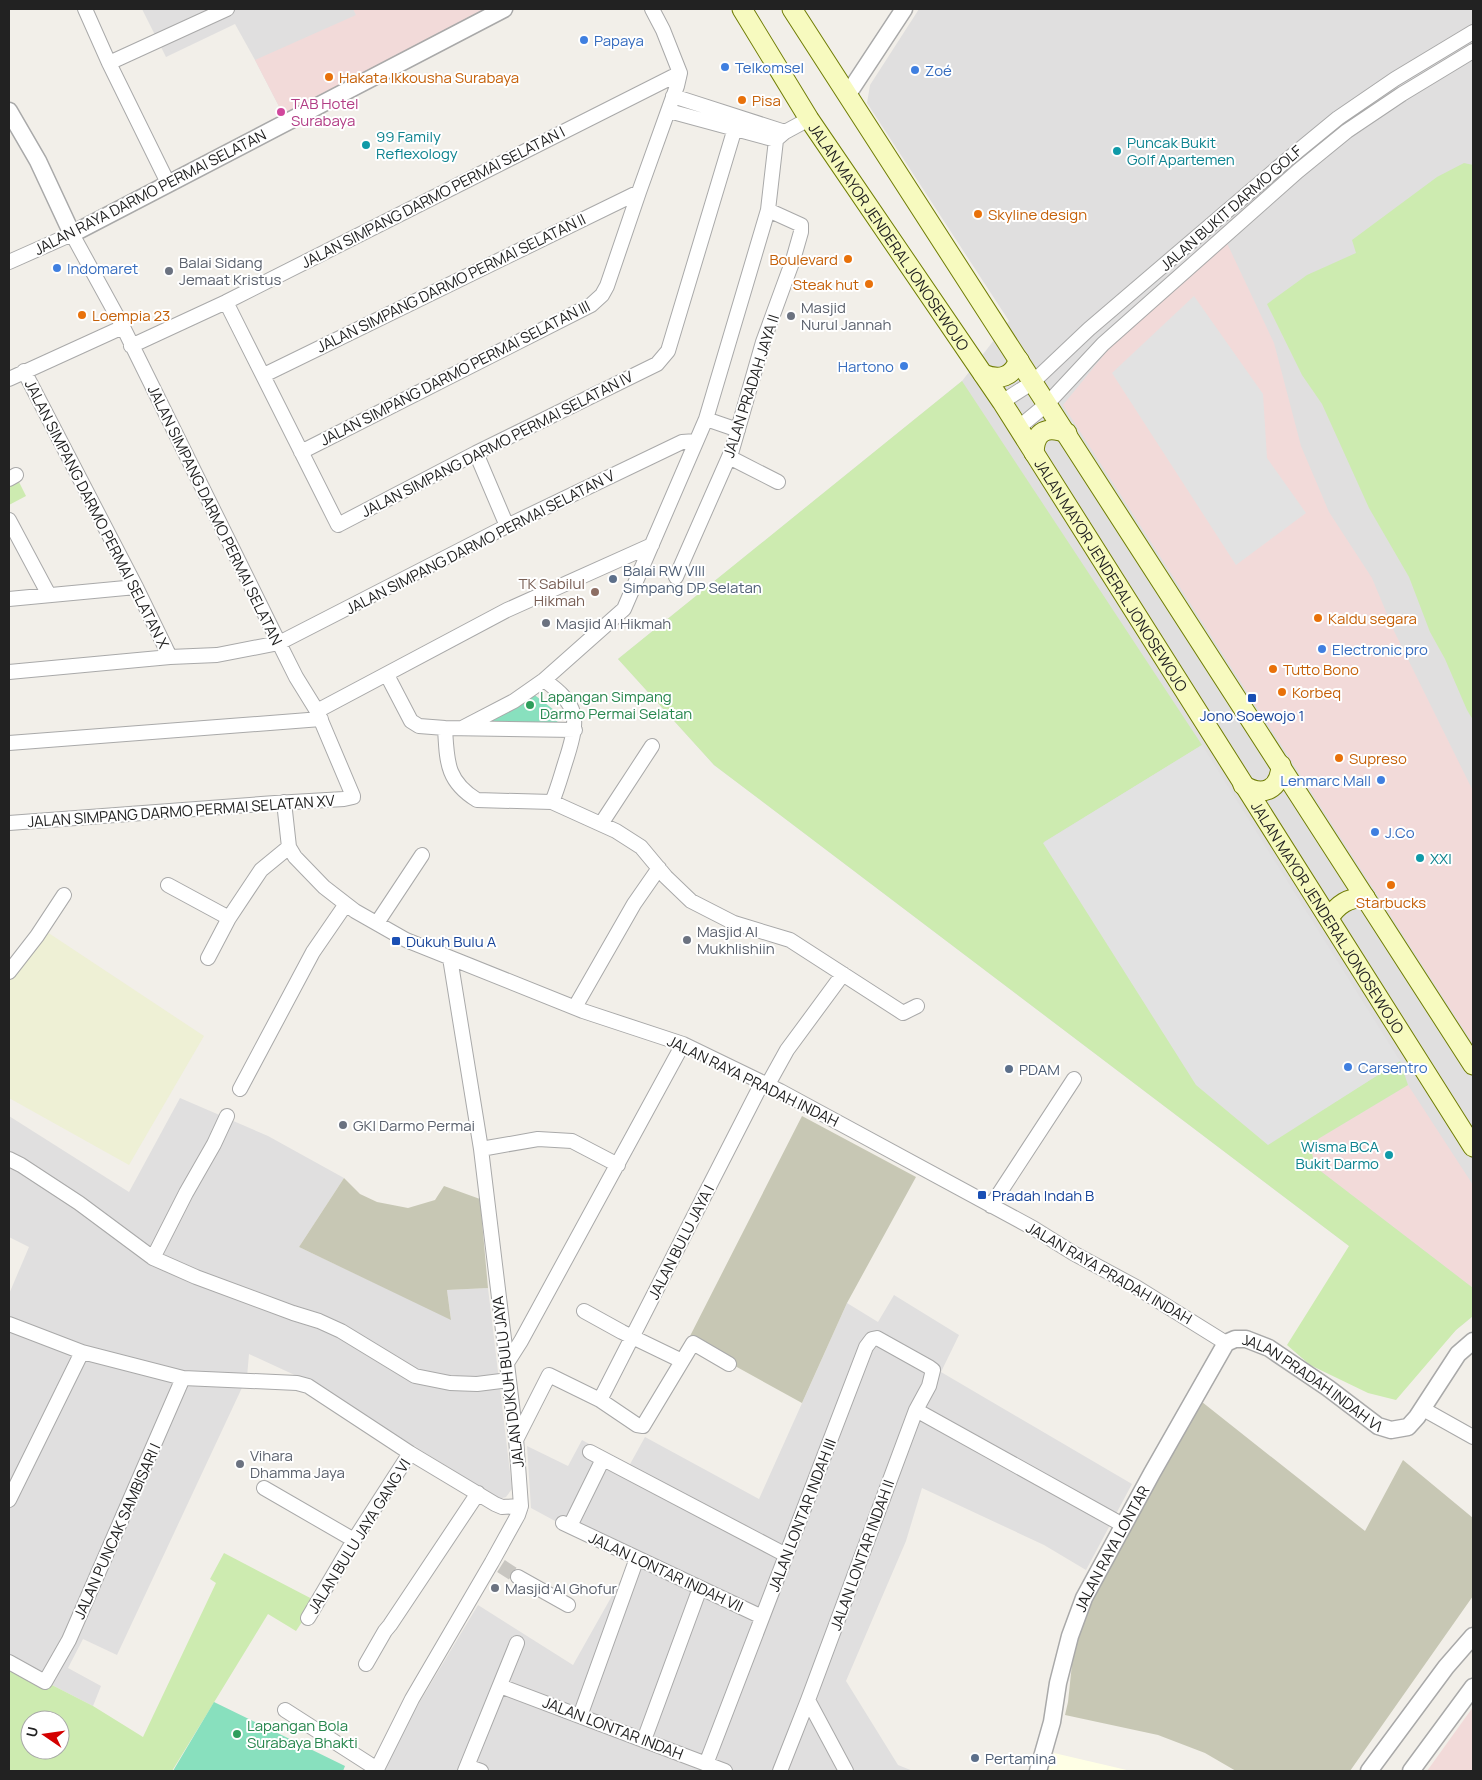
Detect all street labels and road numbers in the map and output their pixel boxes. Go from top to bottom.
street label: JALAN MAYOR JENDERAL JONOSEWOJO [804,118,974,355]
street label: JALAN SIMPANG DARMO PERMAI SELATAN I [297,121,569,273]
street label: JALAN RAYA DARMO PERMAI SELATAN [30,124,270,260]
street label: JALAN BUKIT DARMO GOLF [1155,140,1307,276]
street label: JALAN SIMPANG DARMO PERMAI SELATAN II [313,208,589,358]
street label: JALAN SIMPANG DARMO PERMAI SELATAN III [316,295,594,451]
street label: JALAN PRADAH JAYA II [718,312,784,460]
street label: JALAN SIMPANG DARMO PERMAI SELATAN IV [357,366,637,522]
street label: JALAN SIMPANG DARMO PERMAI SELATAN X [20,376,174,652]
street label: JALAN SIMPANG DARMO PERMAI SELATAN [143,381,287,649]
street label: JALAN MAYOR JENDERAL JONOSEWOJO [1030,455,1193,695]
street label: JALAN SIMPANG DARMO PERMAI SELATAN V [342,465,618,619]
street label: JALAN SIMPANG DARMO PERMAI SELATAN XV [27,790,335,832]
street label: JALAN MAYOR JENDERAL JONOSEWOJO [1246,797,1409,1038]
street label: JALAN RAYA PRADAH INDAH [664,1030,842,1132]
street label: JALAN BULU JAYA I [643,1181,719,1303]
street label: JALAN RAYA PRADAH INDAH [1022,1217,1196,1329]
street label: JALAN DUKUH BULU JAYA [487,1294,529,1469]
street label: JALAN PRADAH INDAH VI [1242,1329,1384,1437]
street label: JALAN LONTAR INDAH III [763,1435,841,1595]
street label: JALAN PUNCAK SAMBISARI I [69,1440,165,1622]
street label: JALAN BULU JAYA GANG VI [303,1455,415,1617]
street label: JALAN LONTAR INDAH II [825,1477,899,1633]
street label: JALAN RAYA LONTAR [1069,1481,1154,1615]
street label: JALAN LONTAR INDAH VII [585,1527,747,1617]
street label: JALAN LONTAR INDAH [540,1692,686,1764]

